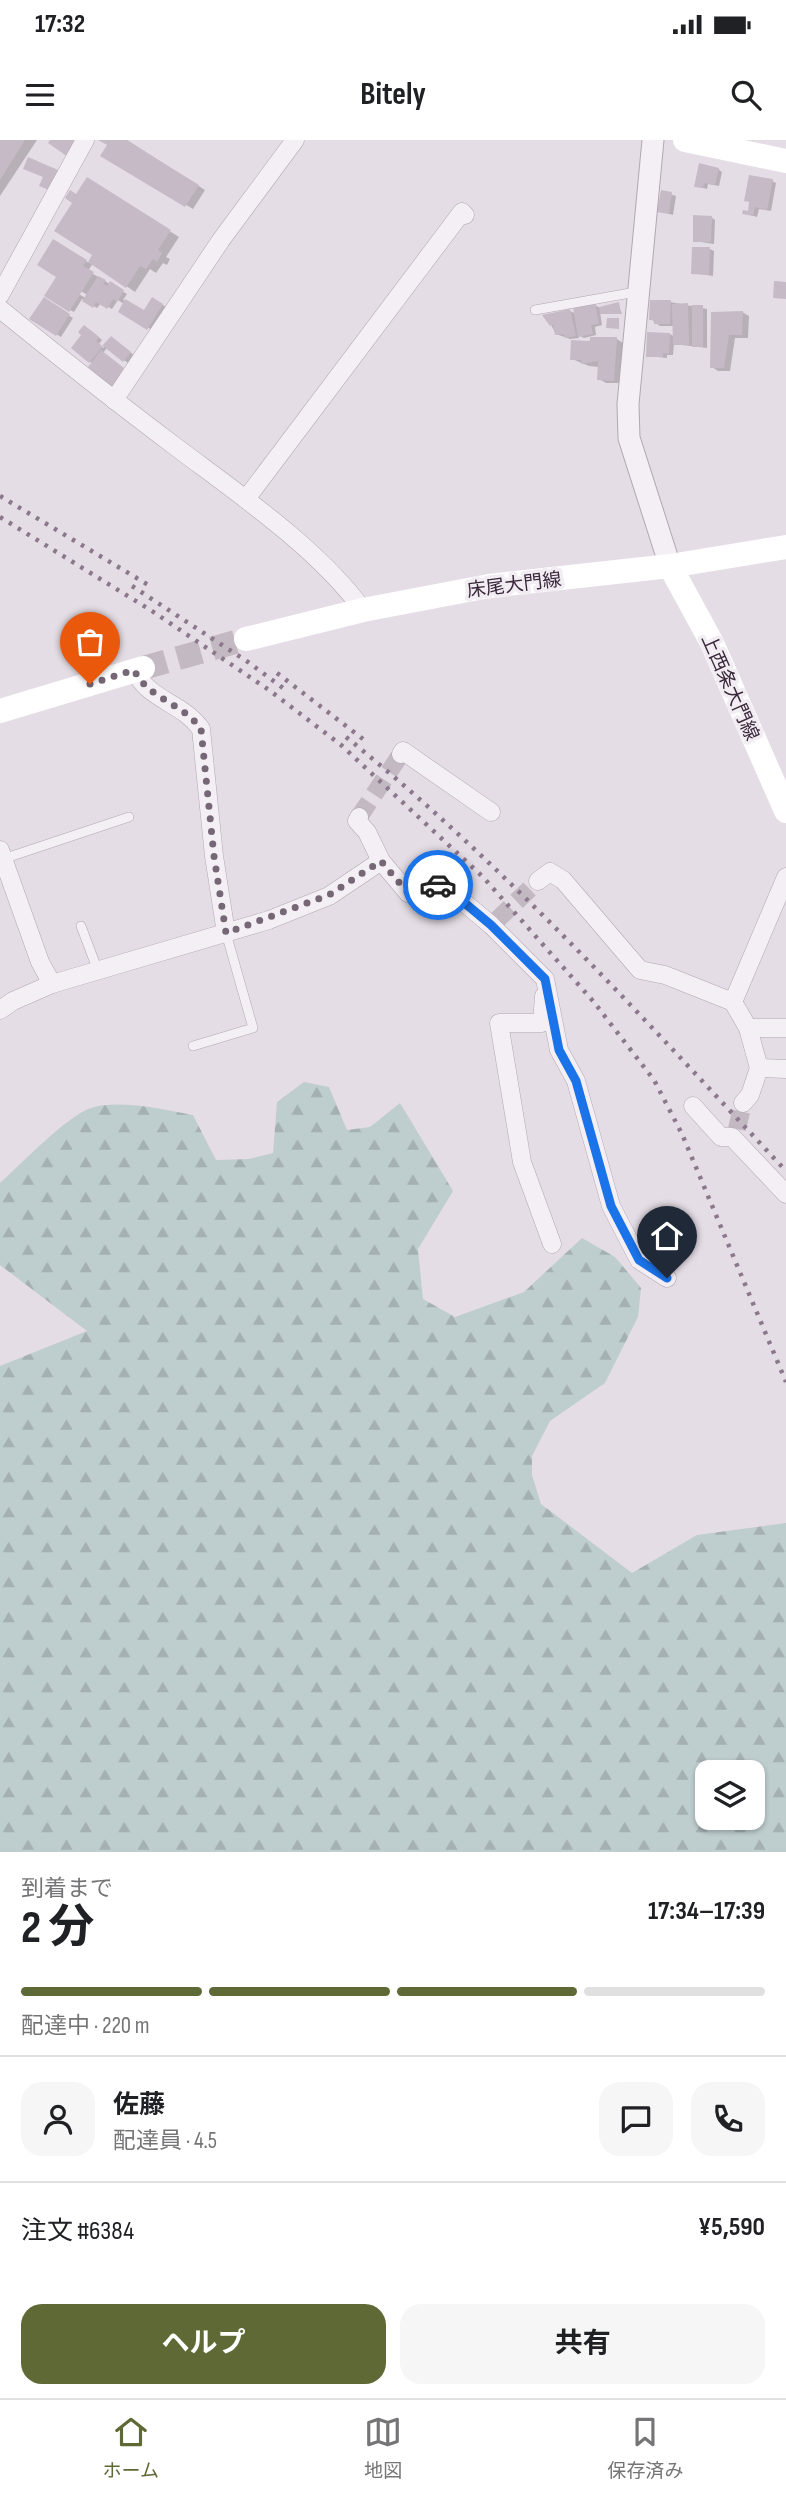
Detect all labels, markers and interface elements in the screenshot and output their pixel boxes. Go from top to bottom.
text: 17:32 [35,9,85,40]
text: Bitely [360,75,426,114]
icon: menu [21,76,59,114]
icon: search [727,76,765,114]
street label: 床尾大門線 [466,568,563,603]
pin [60,612,120,684]
icon: bag [71,623,109,661]
street label: 上西条大門線 [696,631,763,744]
courier [403,850,473,920]
icon: car [419,866,457,904]
pin [637,1206,697,1278]
icon: home [648,1217,686,1255]
map controls [695,1760,765,1830]
button: layers [695,1760,765,1830]
text: 到着まで [21,1875,113,1903]
text: 17:34–17:39 [648,1896,765,1927]
text: 2 分 [21,1901,94,1956]
text: 配達中 · 220 m [21,2012,150,2040]
button: person [21,2082,95,2156]
button: chat [599,2082,673,2156]
button: phone [691,2082,765,2156]
text: 佐藤 [113,2090,165,2121]
text: 配達員 · 4.5 [113,2127,217,2155]
text: ¥5,590 [698,2212,765,2243]
text: 注文 #6384 [21,2216,134,2247]
button: ヘルプ [21,2304,386,2384]
button: 共有 [400,2304,765,2384]
tab: ホーム [103,2413,159,2483]
tab: 地図 [364,2413,402,2483]
tab: 保存済み [607,2413,683,2483]

